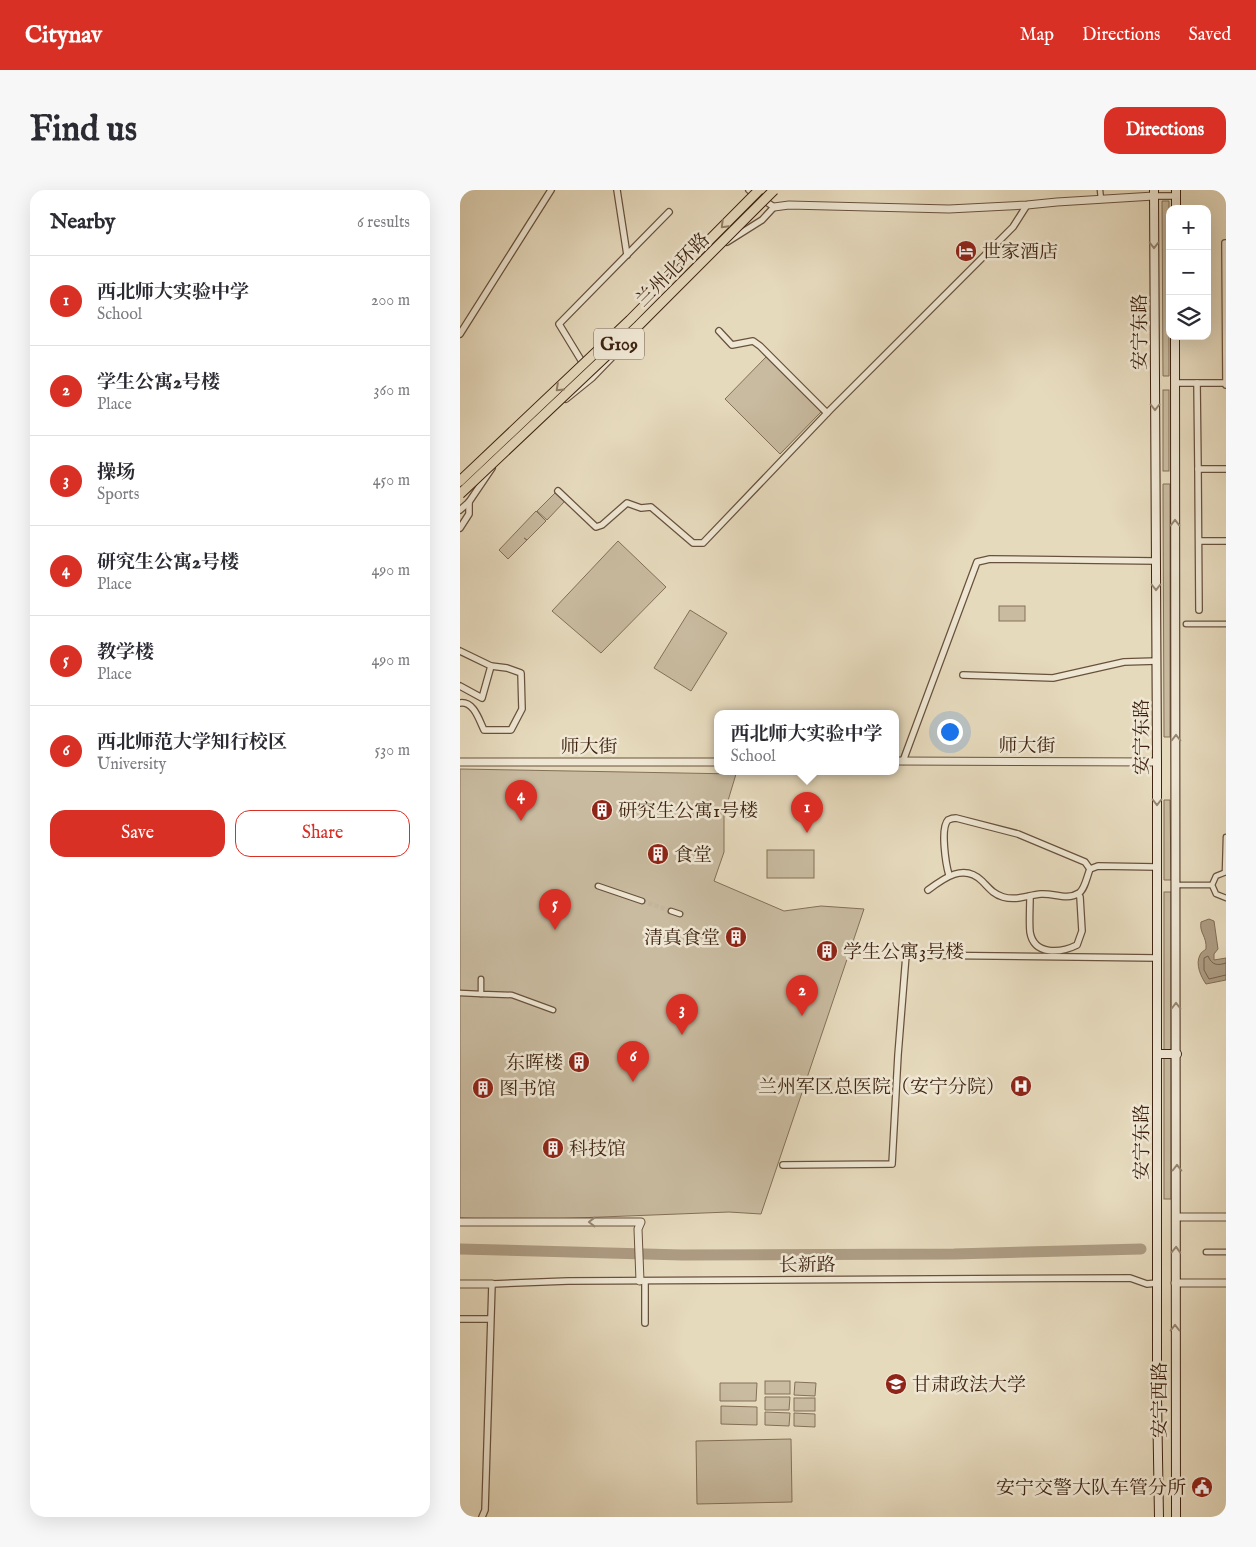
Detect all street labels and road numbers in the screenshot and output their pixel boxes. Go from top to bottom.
street label: 兰州北环路 [631,228,715,312]
street label: 安宁东路 [1129,294,1153,370]
road number: G109 [594,328,644,360]
street label: 安宁东路 [1131,699,1155,775]
street label: 师大街 [998,735,1056,759]
street label: 师大街 [560,736,618,760]
street label: 安宁东路 [1131,1104,1155,1180]
street label: 长新路 [778,1254,836,1278]
street label: 安宁西路 [1149,1362,1173,1438]

